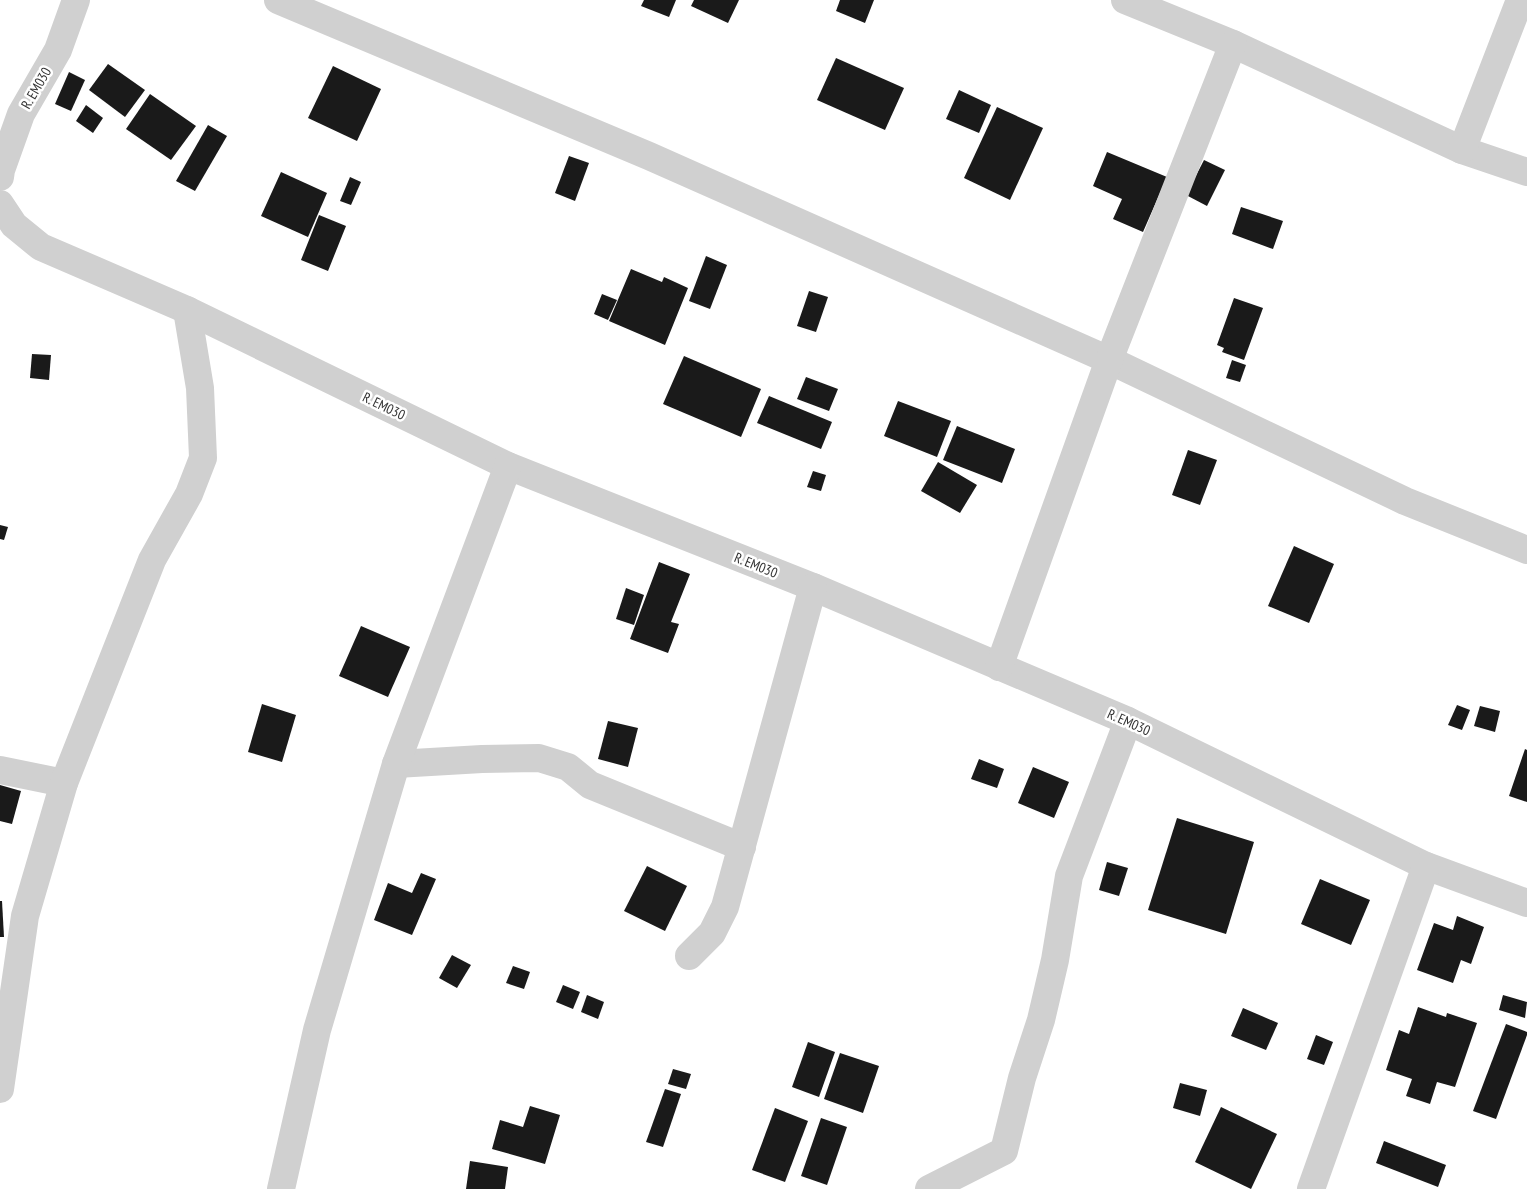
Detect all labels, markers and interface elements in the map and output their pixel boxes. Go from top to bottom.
street label: R. EM030 [17,64,55,112]
street label: R. EM030 [360,388,408,424]
street label: R. EM030 [732,548,780,582]
street label: R. EM030 [1105,705,1153,739]

